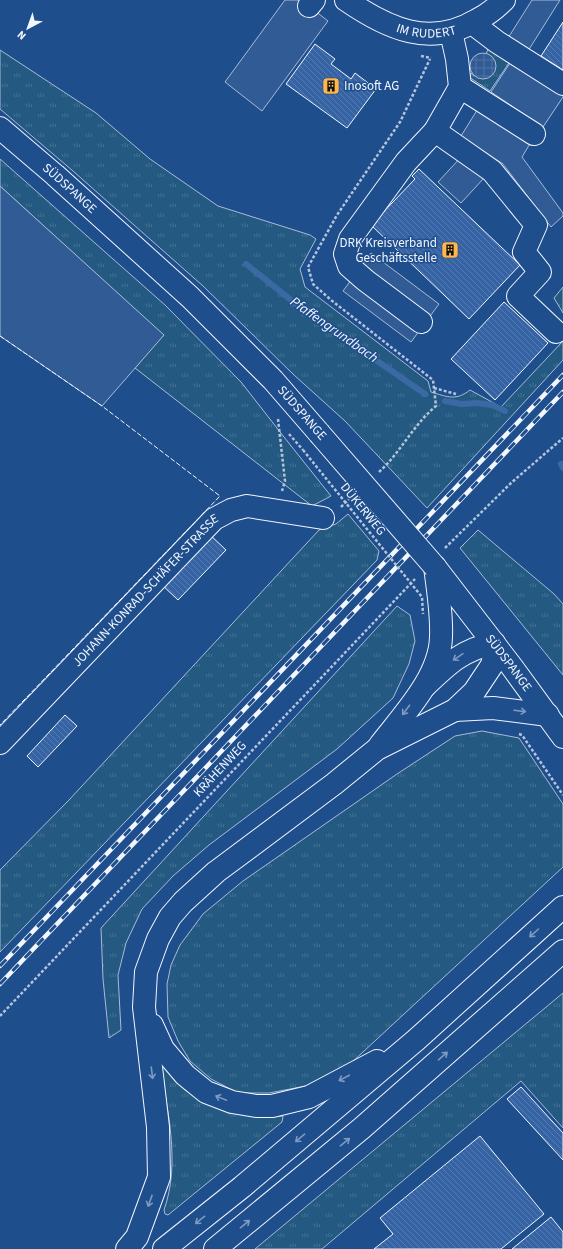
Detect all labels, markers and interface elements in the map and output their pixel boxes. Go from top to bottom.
north arrow [8,8,48,48]
street label: IM RUDERT [394,19,458,43]
text: N [14,27,29,43]
building icon: Inosoft AG [321,76,341,96]
place label: Inosoft AG [344,77,399,95]
street label: SÜDSPANGE [38,159,101,218]
place label: DRK Kreisverband Geschäftsstelle [340,234,437,267]
building icon: DRK Kreisverband Geschäftsstelle [440,240,460,260]
water label: Pfaffengrundbach [286,292,382,368]
street label: SÜDSPANGE [273,382,331,444]
street label: DÜKERWEG [336,479,390,539]
street label: JOHANN-KONRAD-SCHÄFER-STRASSE [69,509,221,671]
street label: SÜDSPANGE [481,631,536,695]
one-way arrow [453,653,464,661]
one-way arrow [402,705,411,716]
one-way arrow [514,707,527,715]
street label: KRÄHENWEG [189,737,251,801]
one-way arrow [529,929,539,938]
one-way arrow [438,1052,449,1061]
one-way arrow [148,1066,156,1079]
one-way arrow [338,1075,350,1083]
one-way arrow [216,1093,228,1101]
one-way arrow [295,1133,305,1142]
one-way arrow [340,1137,351,1146]
one-way arrow [146,1195,153,1208]
one-way arrow [194,1216,205,1225]
one-way arrow [239,1220,250,1229]

